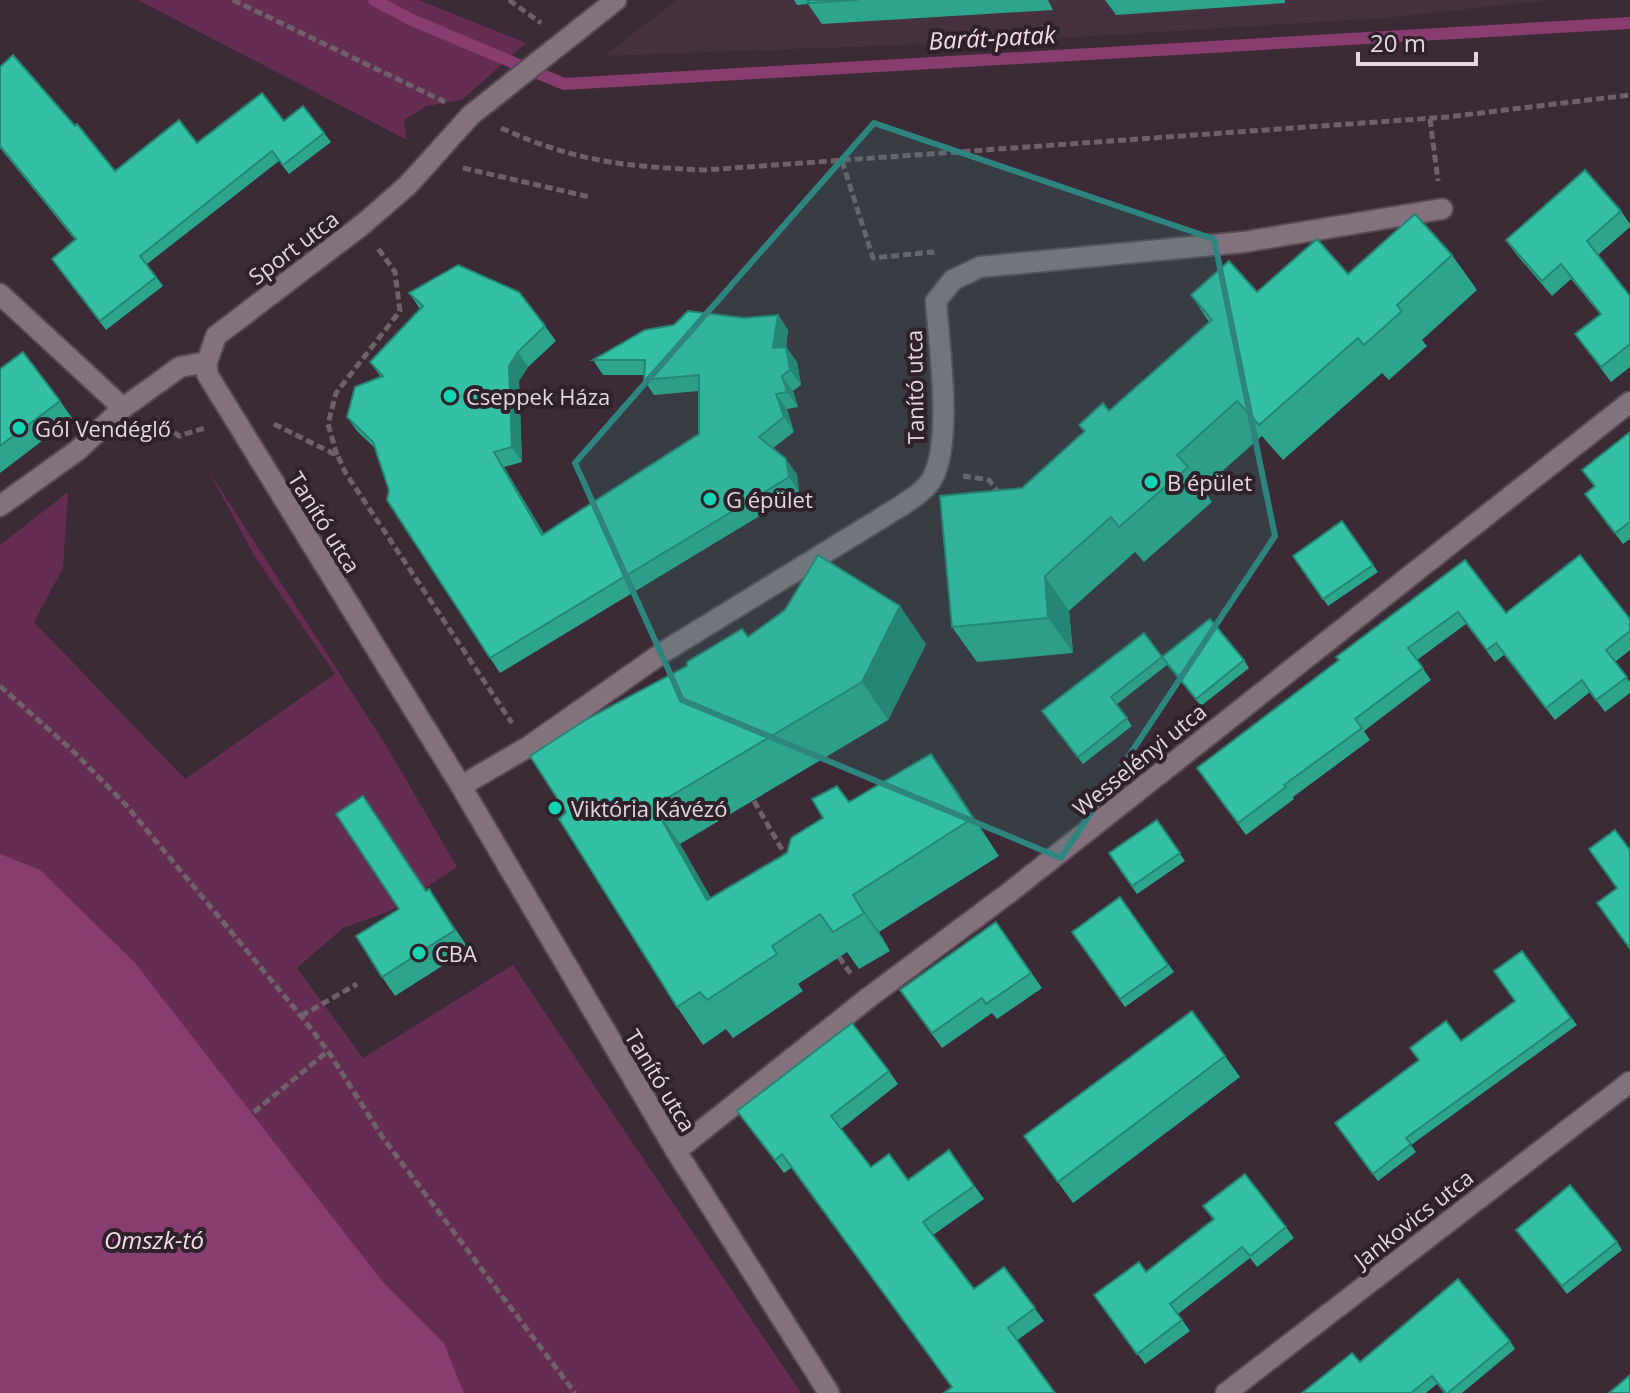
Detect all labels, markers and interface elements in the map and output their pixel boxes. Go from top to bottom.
scale bar [1358,16,1476,66]
water label: Barát-patak [928,17,1058,57]
text: 20 m [1370,26,1426,59]
street label: Sport utca [242,203,344,291]
street label: Tanító utca [898,330,930,444]
place label: Cseppek Háza [466,381,610,411]
marker: Cseppek Háza [441,387,459,405]
place label: Gól Vendéglő [35,413,171,443]
marker: Gól Vendéglő [10,419,28,437]
street label: Tanító utca [282,466,368,578]
place label: B épület [1167,467,1252,497]
marker: B épület [1142,473,1160,491]
place label: G épület [726,484,813,514]
marker: G épület [701,490,719,508]
street label: Wesselényi utca [1066,696,1212,822]
place label: Viktória Kávézó [571,793,727,823]
marker: Viktória Kávézó [546,799,564,817]
place label: CBA [435,938,477,968]
marker: CBA [410,944,428,962]
street label: Tanító utca [619,1023,703,1137]
street label: Jankovics utca [1346,1162,1479,1275]
water label: Omszk-tó [104,1223,204,1256]

